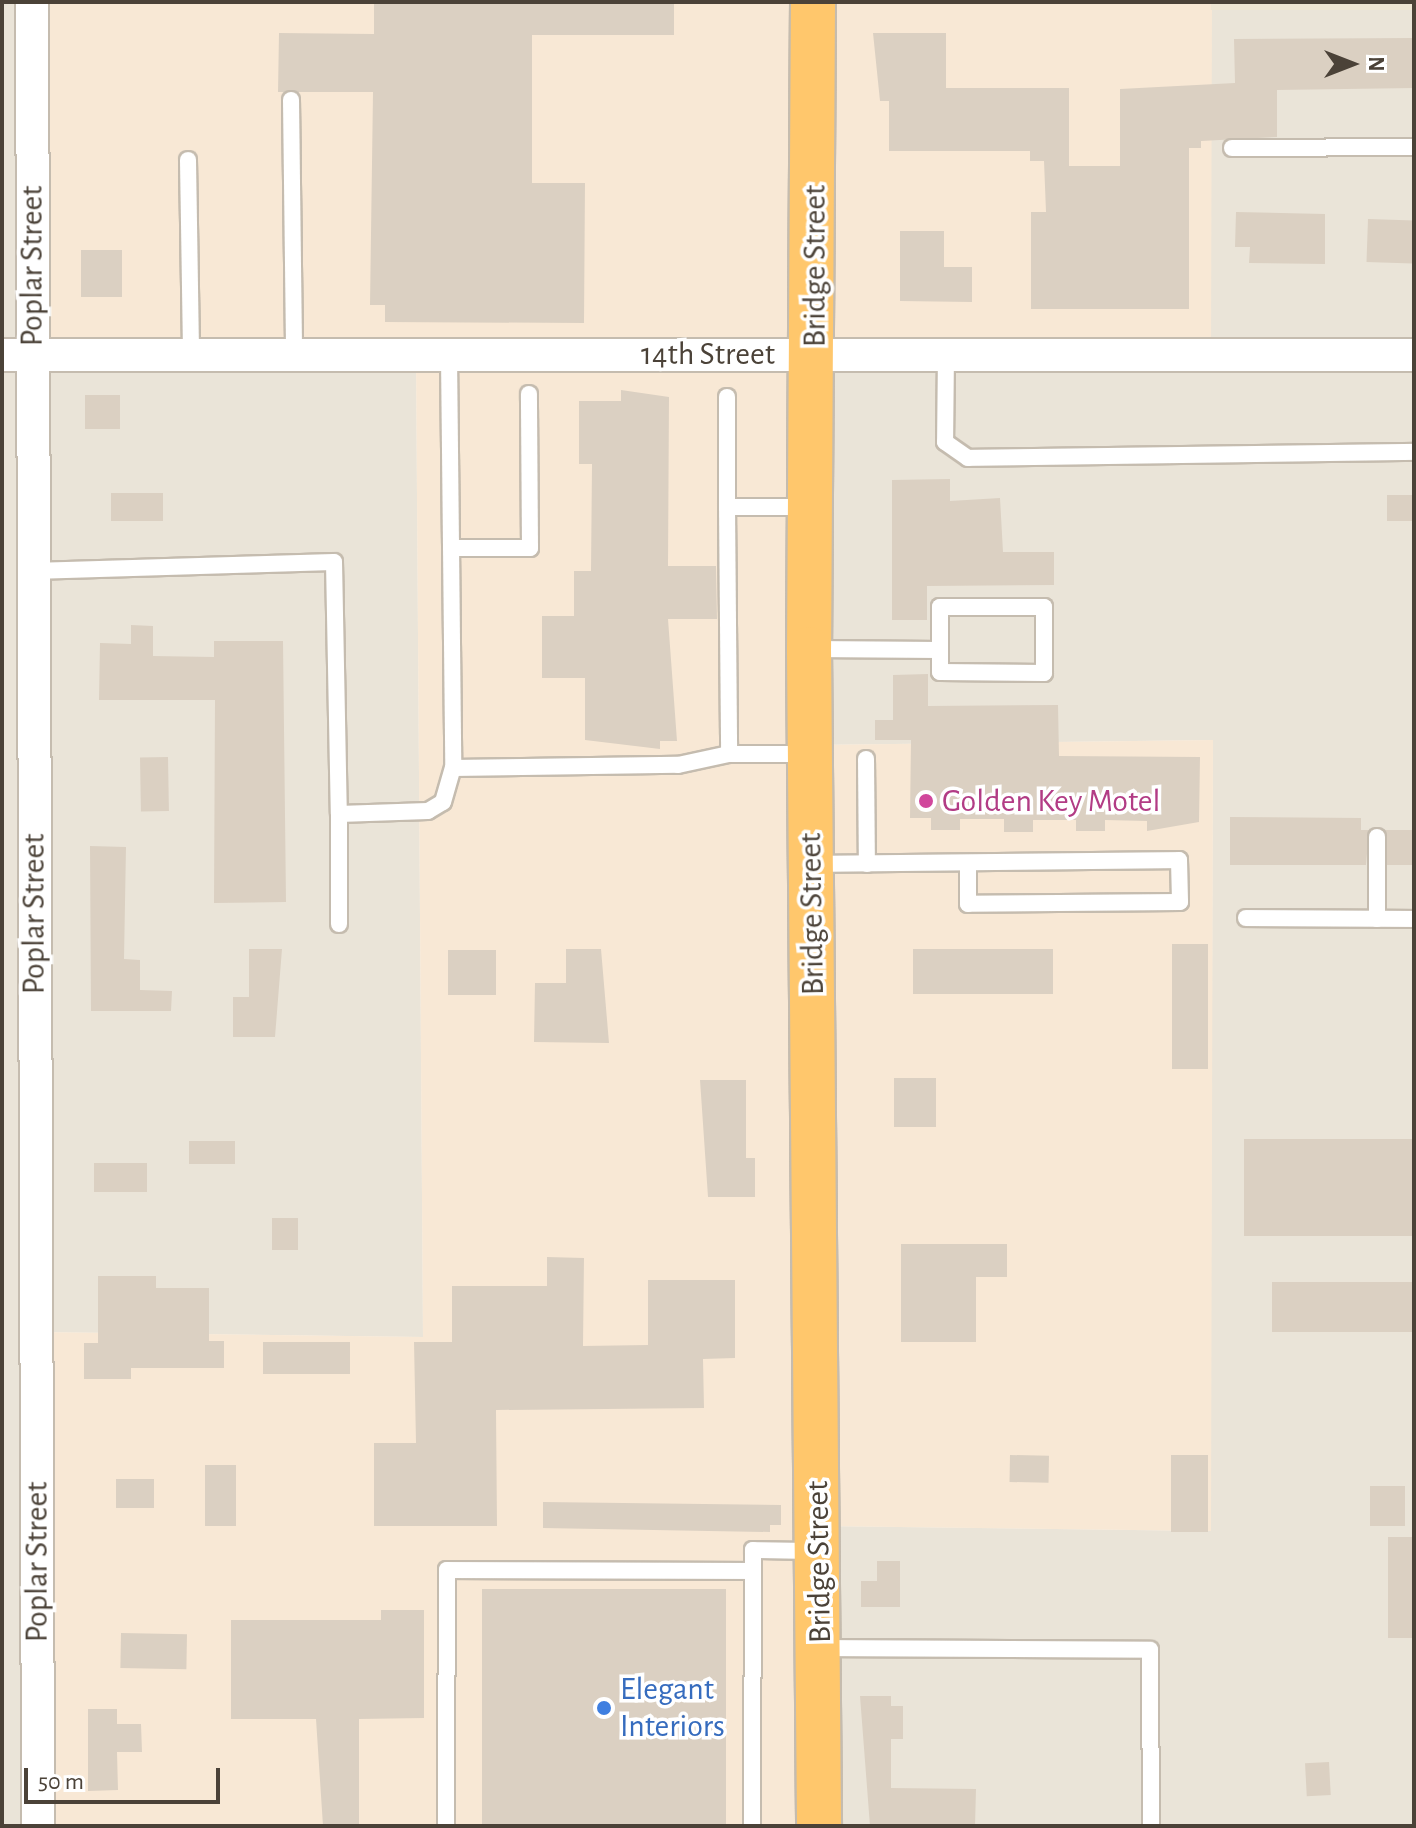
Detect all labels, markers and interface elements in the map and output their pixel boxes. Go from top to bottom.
north arrow [1312,24,1392,104]
text: N [1365,56,1387,72]
street label: Bridge Street [796,185,834,347]
street label: Poplar Street [13,186,51,346]
street label: 14th Street [641,335,775,373]
place label: Golden Key Motel [942,782,1160,820]
marker: Golden Key Motel [917,792,935,810]
street label: Bridge Street [791,832,833,996]
street label: Poplar Street [15,834,53,994]
street label: Bridge Street [798,1480,840,1644]
street label: Poplar Street [18,1482,56,1642]
place label: Elegant Interiors [620,1671,725,1746]
marker: Elegant Interiors [595,1699,613,1717]
scale bar [28,1752,224,1802]
text: 50 m [38,1770,84,1794]

